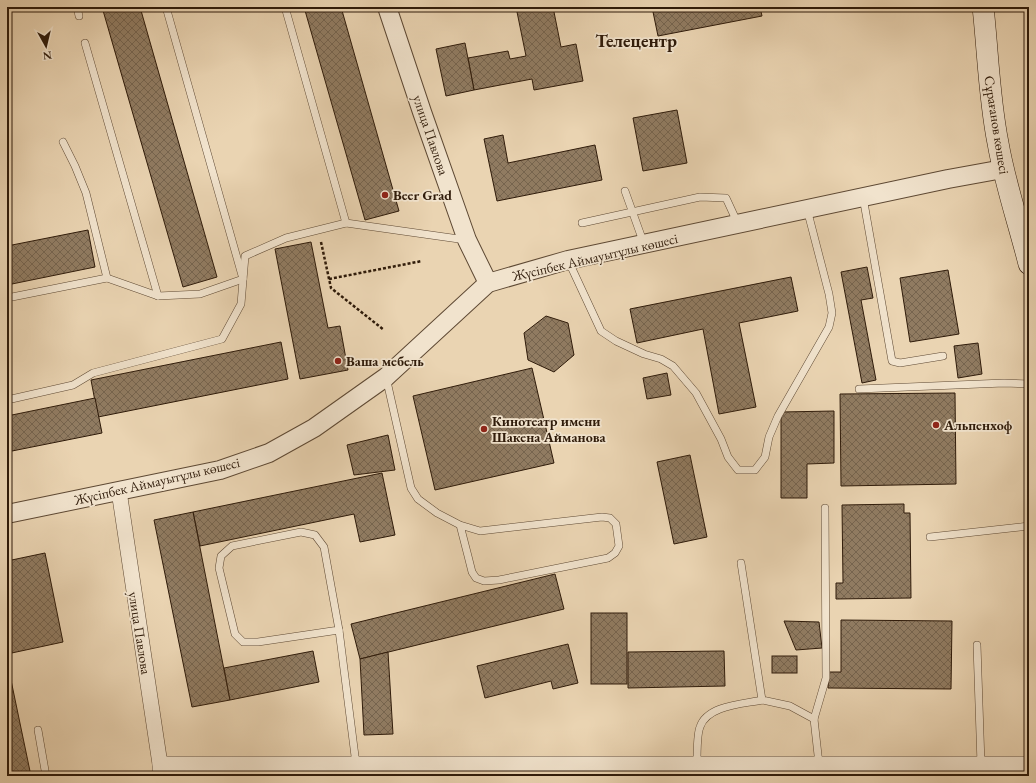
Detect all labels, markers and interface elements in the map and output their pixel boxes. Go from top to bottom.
north arrow [26,26,66,66]
district label: Телецентр [595,29,677,52]
text: N [42,48,53,63]
street label: Сұрағанов көшесі [980,74,1014,176]
street label: улица Павлова [409,93,453,178]
place label: Beer Grad [393,186,452,204]
marker: Beer Grad [380,190,390,200]
street label: Жүсіпбек Аймауытұлы көшесі [509,229,680,285]
place label: Ваша мебель [346,352,424,370]
marker: Ваша мебель [333,356,343,366]
place label: Кинотеатр имени Шакена Айманова [492,412,606,446]
place label: Альпенхоф [943,416,1013,434]
marker: Альпенхоф [931,420,941,430]
marker: Кинотеатр имени Шакена Айманова [479,424,489,434]
street label: Жүсіпбек Аймауытұлы көшесі [71,453,242,509]
street label: улица Павлова [125,590,155,676]

